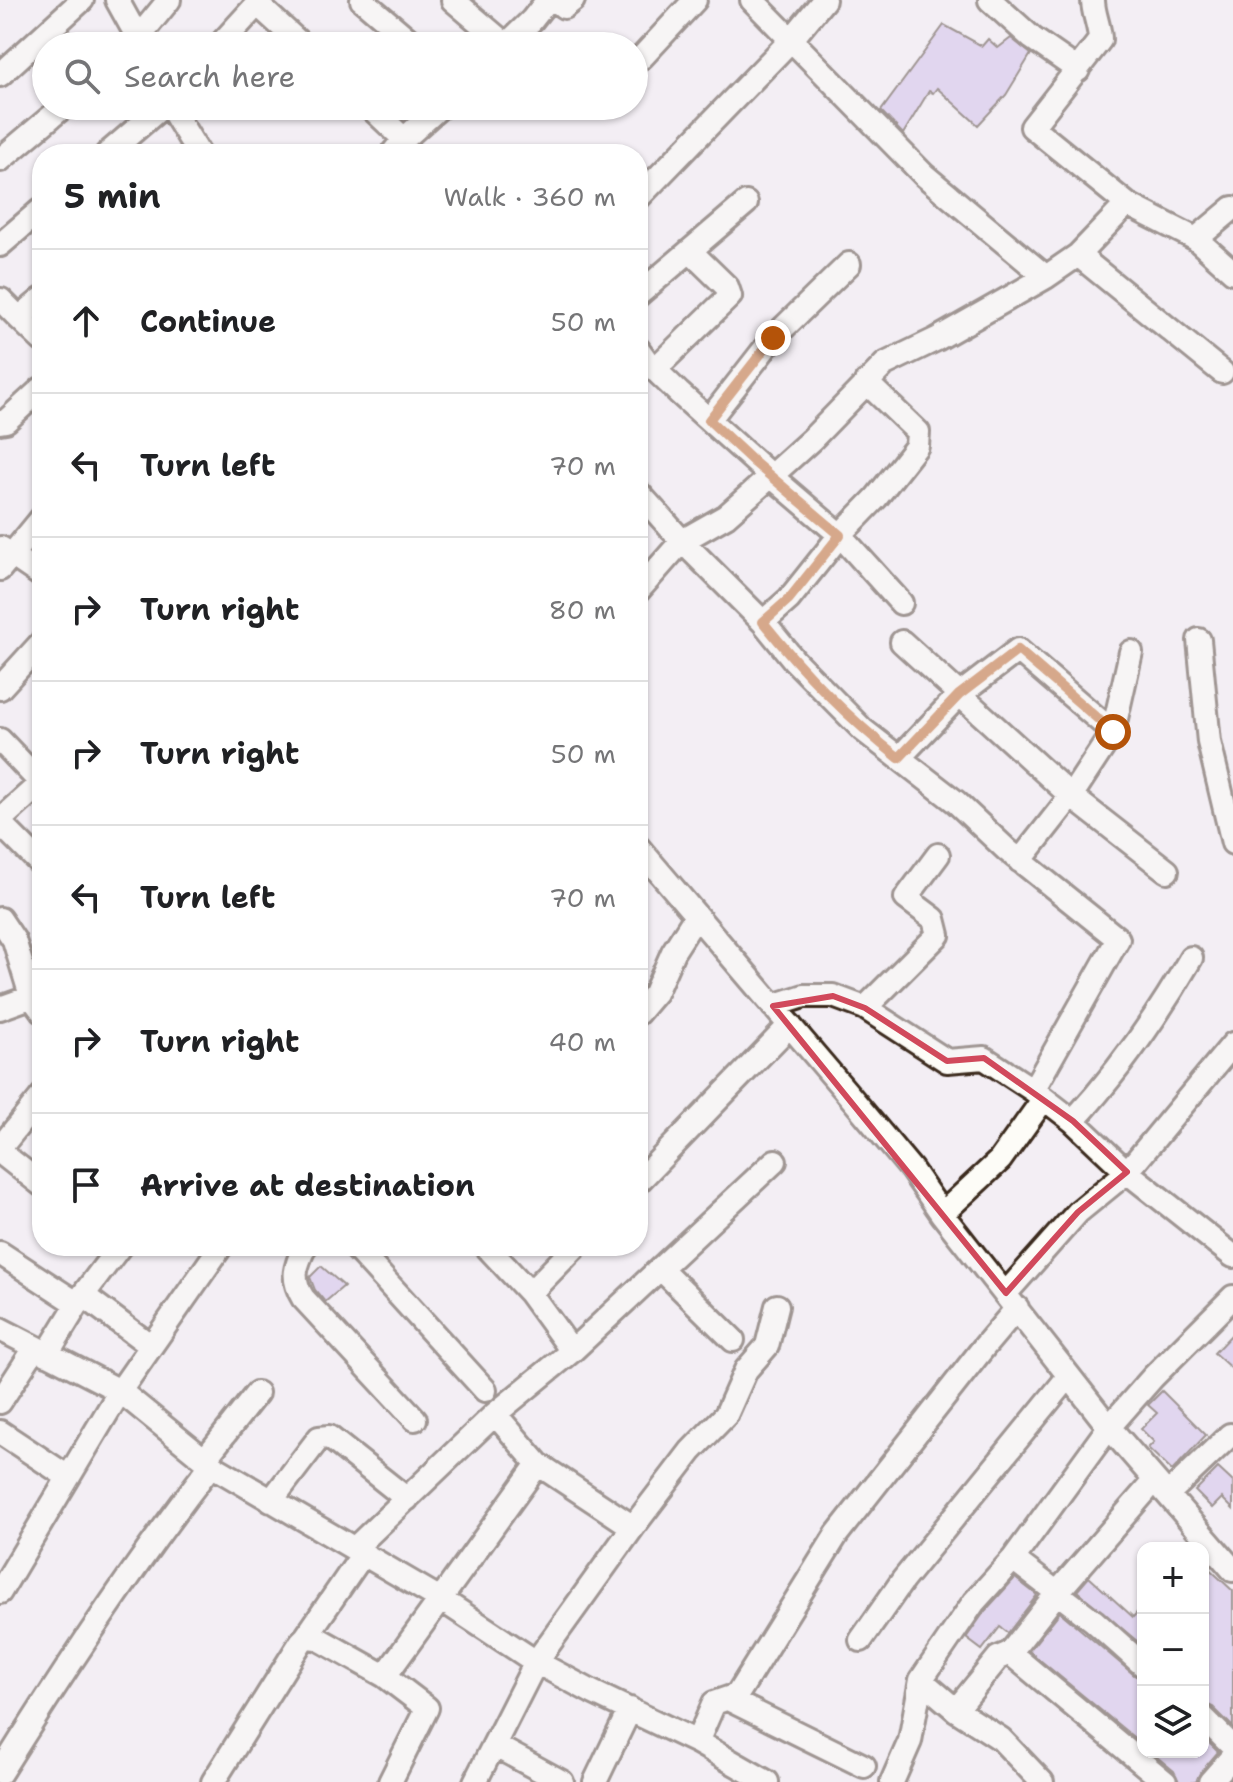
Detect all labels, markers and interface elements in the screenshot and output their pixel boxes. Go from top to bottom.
search box [32,32,648,120]
icon: search [60,54,104,98]
text: Search here [124,56,295,97]
text: 5 min [64,173,161,219]
text: Walk · 360 m [444,179,616,214]
icon: ahead [64,299,108,343]
text: Continue [140,301,276,342]
text: 50 m [551,304,616,339]
route end [755,320,791,356]
icon: left [64,443,108,487]
text: Turn left [140,445,275,486]
text: 70 m [549,448,616,483]
icon: right [64,587,108,631]
text: Turn right [140,589,299,630]
text: 80 m [549,592,616,627]
route start [1095,714,1131,750]
icon: right [64,731,108,775]
text: Turn right [140,733,299,774]
text: 50 m [551,736,616,771]
icon: left [64,875,108,919]
text: Turn left [140,877,275,918]
text: 70 m [549,880,616,915]
icon: right [64,1019,108,1063]
text: Turn right [140,1021,299,1062]
text: 40 m [549,1024,616,1059]
icon: arrive [64,1163,108,1207]
text: Arrive at destination [140,1165,475,1206]
map controls [1137,1542,1209,1758]
button: + [1137,1542,1209,1614]
button: − [1137,1614,1209,1686]
button: layers [1137,1686,1209,1758]

